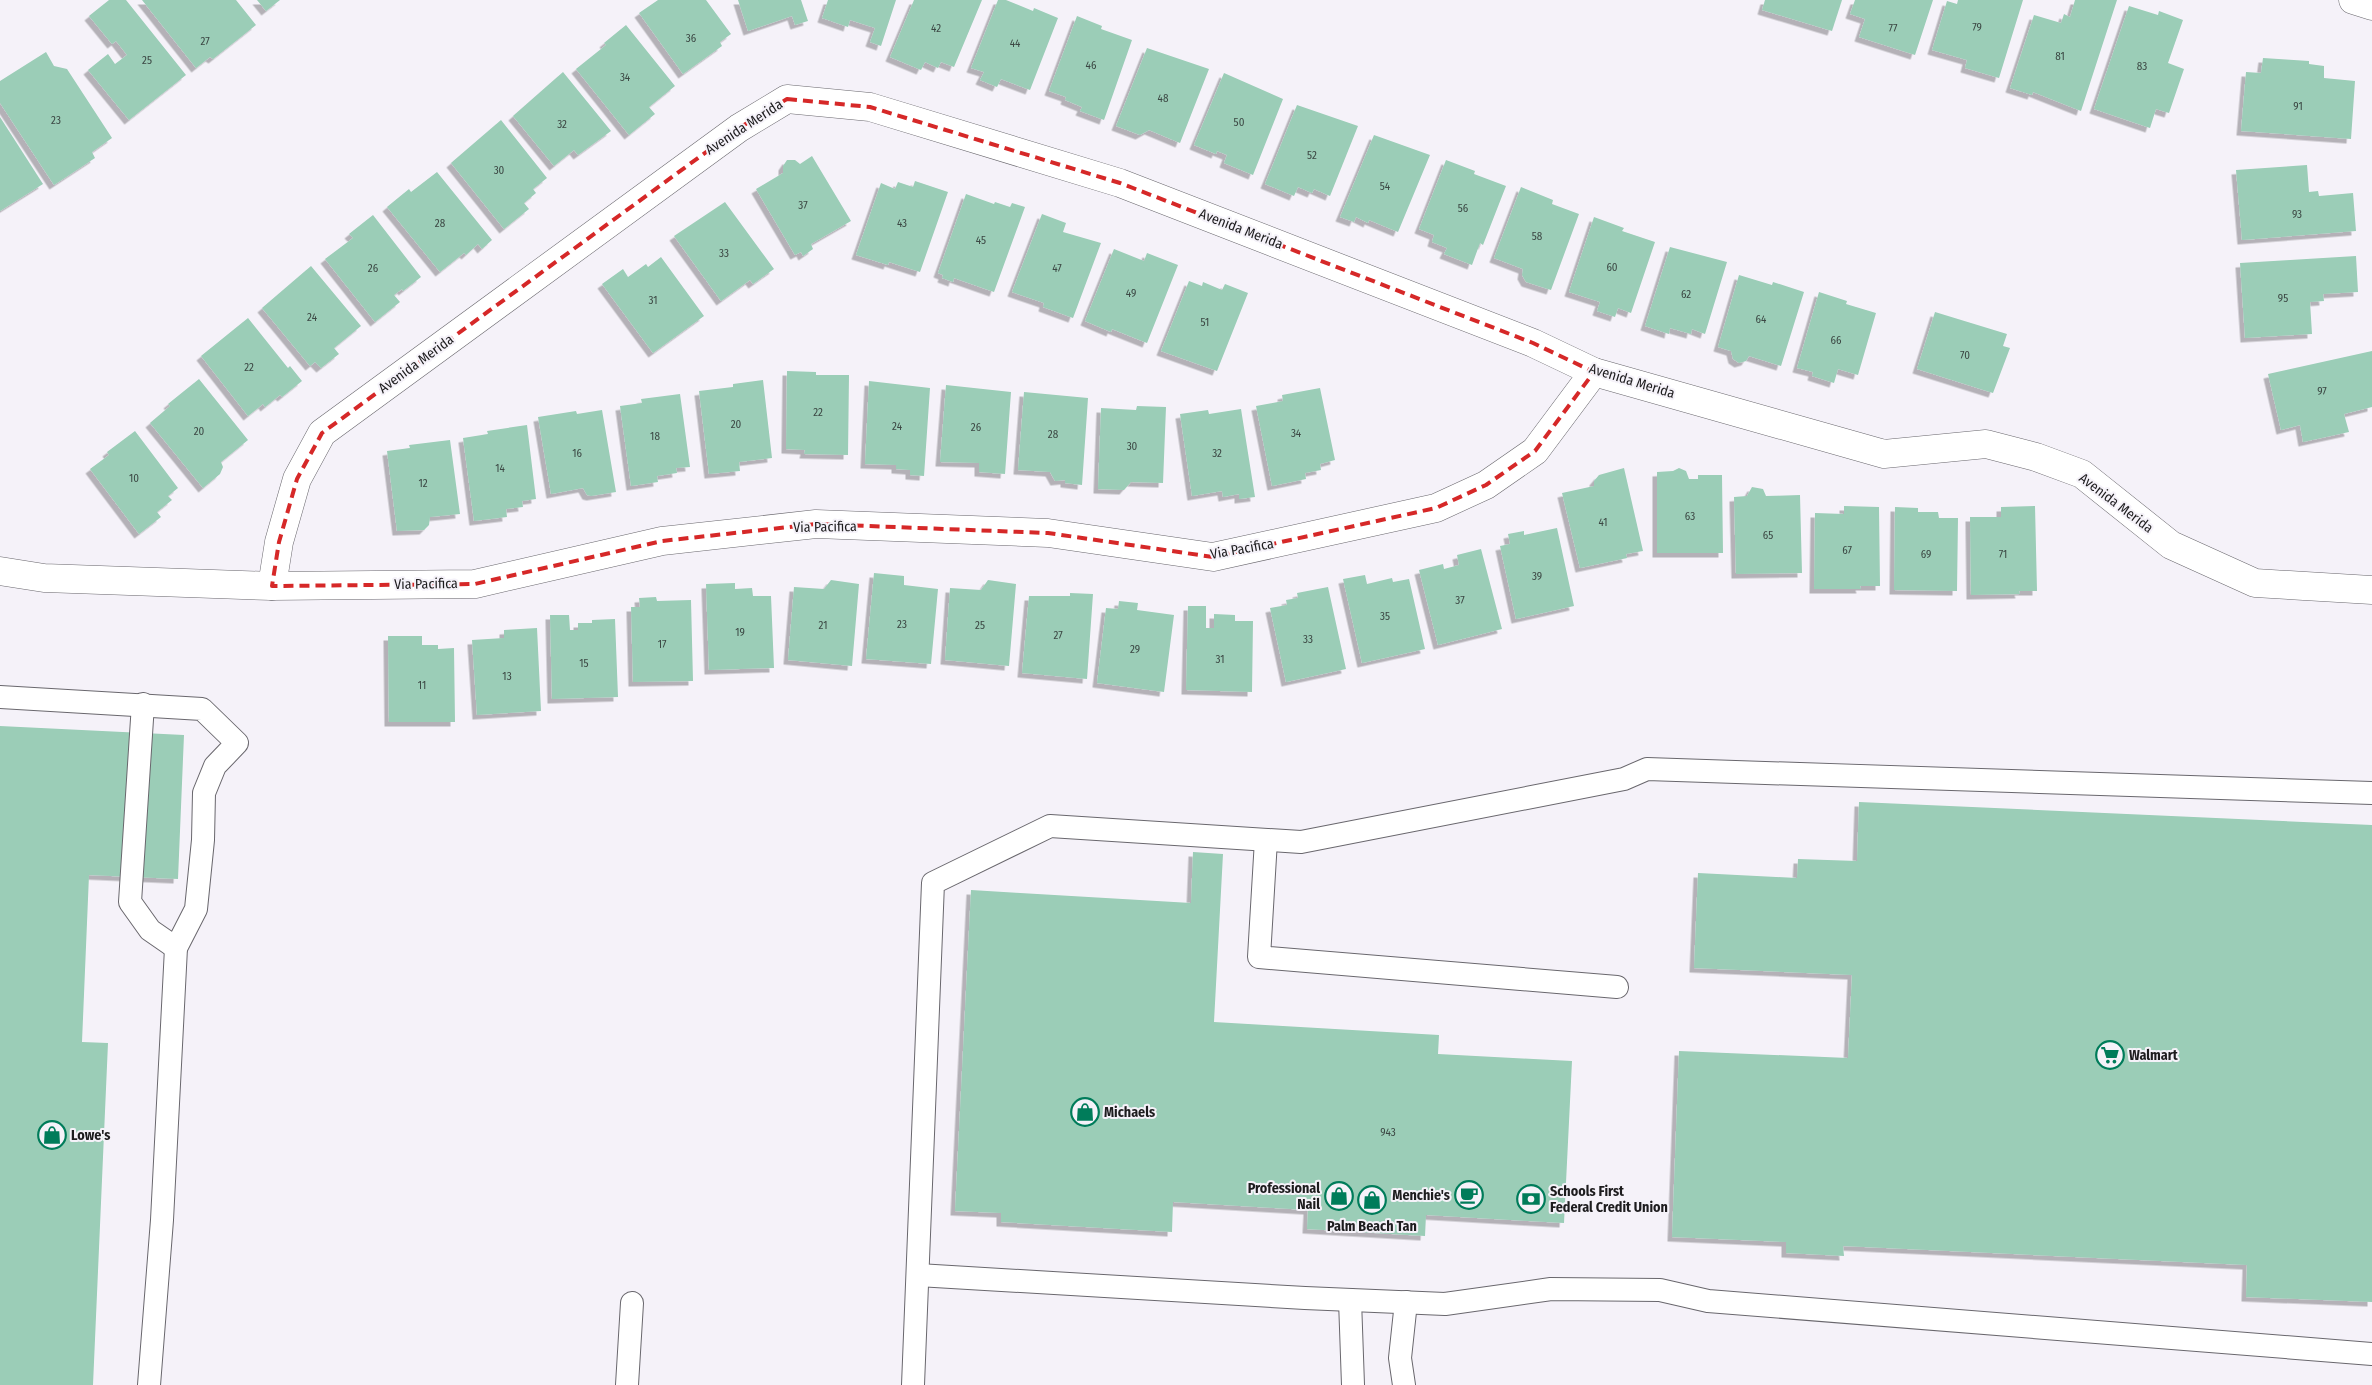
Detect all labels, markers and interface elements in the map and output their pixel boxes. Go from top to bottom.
house number: 79 [1972,21,1982,34]
house number: 42 [931,22,941,35]
house number: 77 [1889,22,1898,35]
house number: 36 [686,32,697,45]
house number: 27 [200,35,210,48]
house number: 44 [1010,37,1021,50]
house number: 81 [2055,50,2065,63]
house number: 25 [142,54,152,67]
house number: 46 [1086,59,1097,72]
house number: 83 [2137,60,2147,73]
house number: 34 [620,71,631,84]
house number: 48 [1158,92,1169,105]
street label: Avenida Merida [702,96,786,158]
house number: 91 [2293,100,2303,113]
house number: 23 [51,114,61,127]
house number: 50 [1234,116,1245,129]
house number: 32 [557,118,567,131]
house number: 52 [1307,149,1317,162]
house number: 30 [494,164,505,177]
house number: 54 [1380,180,1391,193]
house number: 37 [798,199,808,212]
house number: 56 [1458,202,1469,215]
street label: Avenida Merida [1197,205,1286,253]
house number: 93 [2292,208,2302,221]
house number: 28 [435,217,446,230]
house number: 43 [897,217,907,230]
house number: 58 [1532,230,1543,243]
house number: 45 [976,234,986,247]
house number: 33 [719,247,729,260]
house number: 60 [1606,261,1618,274]
house number: 26 [368,262,379,275]
house number: 47 [1052,262,1062,275]
house number: 49 [1126,287,1136,300]
house number: 62 [1681,288,1691,301]
house number: 95 [2278,292,2288,305]
house number: 31 [649,294,658,307]
house number: 24 [307,311,318,324]
house number: 64 [1756,313,1767,326]
house number: 51 [1201,316,1209,329]
street label: Avenida Merida [375,331,457,397]
house number: 66 [1831,334,1842,347]
house number: 70 [1960,349,1970,362]
street label: Avenida Merida [1587,360,1677,402]
house number: 22 [244,361,254,374]
house number: 97 [2317,385,2327,398]
house number: 22 [813,406,823,419]
house number: 20 [731,418,742,431]
house number: 24 [892,420,903,433]
house number: 26 [971,421,982,434]
house number: 20 [194,425,205,438]
house number: 34 [1291,427,1302,440]
house number: 28 [1048,428,1059,441]
house number: 18 [650,430,660,443]
house number: 30 [1127,440,1138,453]
house number: 16 [572,447,582,460]
house number: 32 [1212,447,1222,460]
house number: 14 [495,462,505,475]
street label: Avenida Merida [2075,470,2157,537]
house number: 10 [129,472,139,485]
house number: 12 [418,477,428,490]
house number: 63 [1685,510,1695,523]
house number: 41 [1598,516,1608,529]
street label: Via Pacifica [793,518,857,536]
house number: 65 [1763,529,1773,542]
street label: Via Pacifica [1209,535,1275,563]
house number: 67 [1842,544,1852,557]
house number: 69 [1921,548,1931,561]
house number: 71 [1999,548,2007,561]
house number: 39 [1532,570,1542,583]
street label: Via Pacifica [394,575,458,593]
house number: 37 [1455,594,1465,607]
house number: 35 [1380,610,1390,623]
house number: 23 [897,618,907,631]
house number: 21 [819,619,827,632]
house number: 25 [975,619,985,632]
house number: 19 [735,626,745,639]
house number: 27 [1053,629,1063,642]
house number: 33 [1303,633,1313,646]
house number: 17 [658,638,667,651]
house number: 29 [1130,643,1140,656]
house number: 31 [1216,653,1225,666]
house number: 15 [579,657,589,670]
house number: 13 [502,670,512,683]
house number: 11 [418,679,426,692]
supermarket icon: Walmart [2095,1040,2125,1070]
place label: Walmart [2129,1047,2179,1064]
shop icon: Michaels [1070,1097,1100,1127]
place label: Michaels [1104,1104,1155,1121]
shop icon: Lowe's [37,1120,67,1150]
house number: 943 [1380,1126,1396,1139]
place label: Lowe's [71,1127,110,1144]
place label: Professional Nail [1248,1180,1320,1213]
cafe icon: Menchie's [1454,1180,1484,1210]
shop icon: Professional Nail [1324,1181,1354,1211]
place label: Schools First Federal Credit Union [1550,1183,1668,1216]
bank icon: Schools First Federal Credit Union [1516,1184,1546,1214]
shop icon: Palm Beach Tan [1357,1185,1387,1215]
place label: Menchie's [1392,1187,1450,1204]
place label: Palm Beach Tan [1327,1218,1417,1235]

